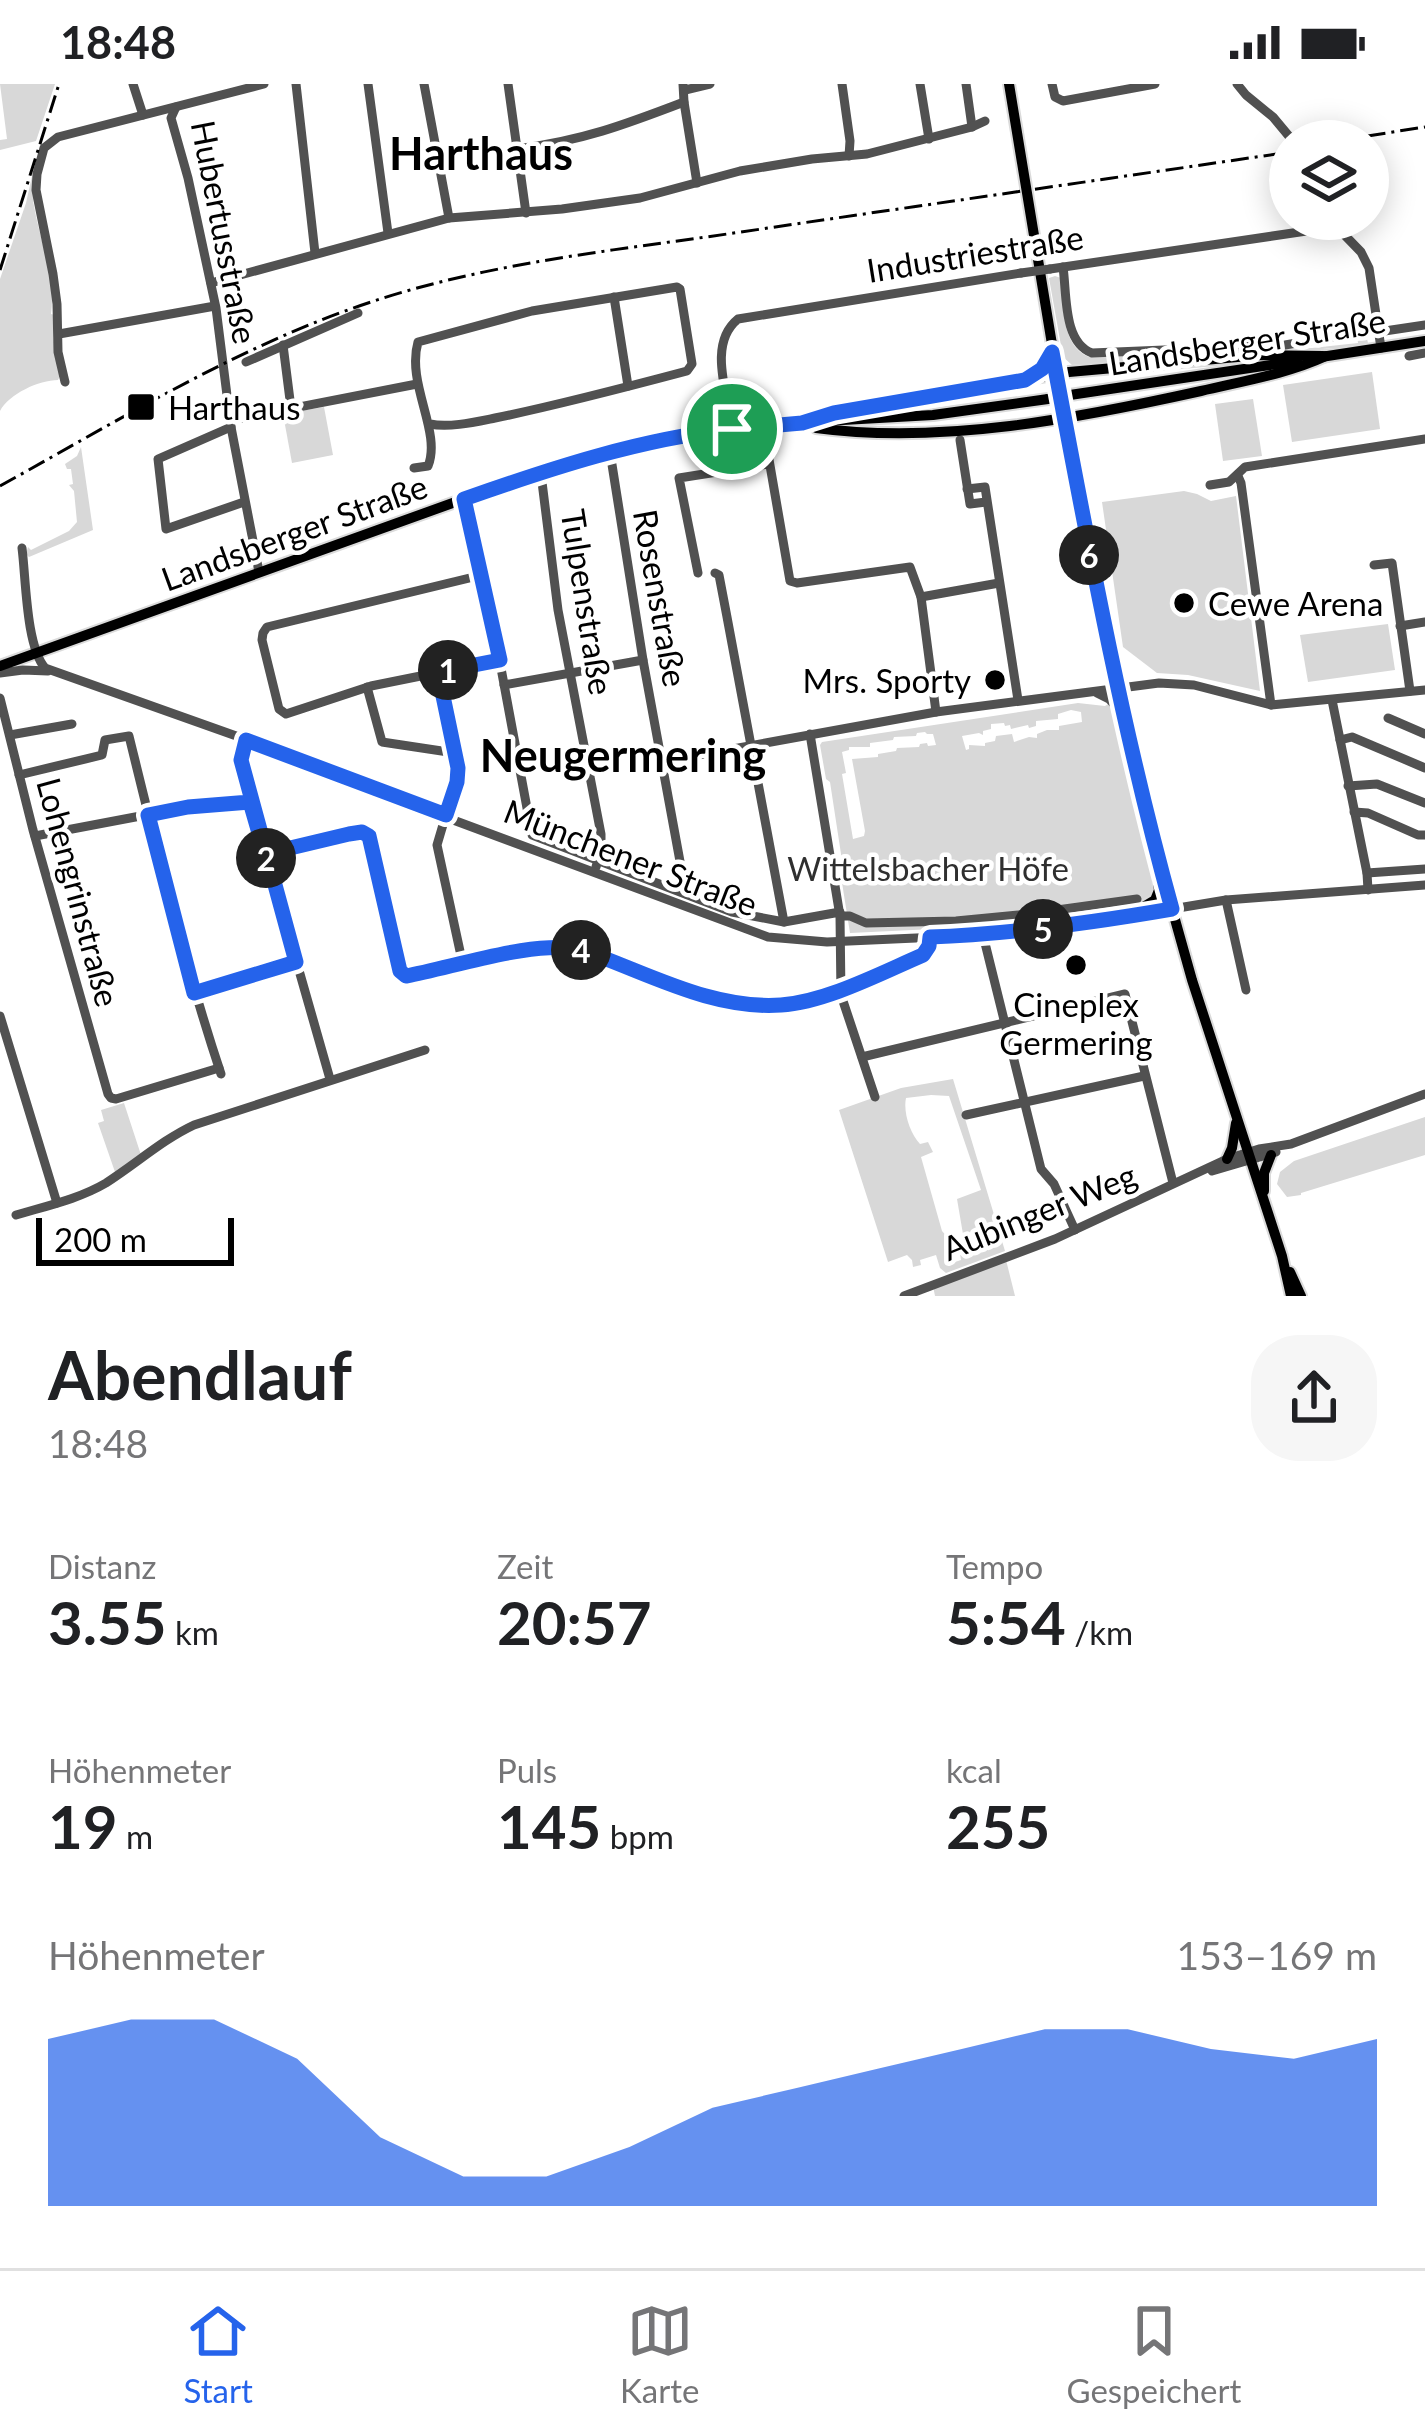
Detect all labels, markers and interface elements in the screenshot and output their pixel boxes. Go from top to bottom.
text: 18:48 [60,15,176,69]
street label: Hubertusstraße [184,117,266,347]
map controls [1269,120,1389,240]
button: layers [1269,120,1389,240]
district label: Harthaus [389,126,573,180]
street label: Industriestraße [864,216,1086,290]
street label: Landsberger Straße [1106,299,1388,383]
pin [681,378,783,480]
place label: Harthaus [168,387,300,427]
marker: Harthaus [125,391,157,423]
icon: arrive [699,396,765,462]
street label: Landsberger Straße [156,465,432,599]
street label: Tulpenstraße [554,506,622,698]
street label: Rosenstraße [626,506,696,690]
pin: 6 [1059,525,1119,585]
text: 6 [1079,535,1099,575]
place label: Cewe Arena [1208,583,1383,623]
marker: Cewe Arena [1171,590,1197,616]
pin: 1 [418,640,478,700]
text: 1 [438,650,458,690]
place label: Mrs. Sporty [803,660,971,700]
marker: Mrs. Sporty [982,667,1008,693]
district label: Neugermering [480,728,766,782]
street label: Lohengrinstraße [29,773,129,1011]
street label: Münchener Straße [499,790,763,924]
pin: 2 [236,828,296,888]
text: 2 [256,838,276,878]
park label: Wittelsbacher Höfe [787,848,1069,888]
pin: 5 [1013,899,1073,959]
text: 5 [1033,909,1053,949]
pin: 4 [551,920,611,980]
text: 4 [571,930,591,970]
marker: Cineplex Germering [1063,952,1089,978]
place label: Cineplex Germering [999,984,1153,1062]
street label: Aubinger Weg [936,1154,1142,1268]
scale bar [36,1212,234,1265]
text: 200 m [54,1219,147,1259]
text: Abendlauf [48,1335,352,1414]
button: share [1251,1335,1377,1461]
text: 18:48 [48,1420,148,1466]
text: Distanz [48,1546,157,1586]
text: Zeit [497,1546,553,1586]
text: Tempo [946,1546,1043,1586]
text: 3.55 [48,1586,167,1658]
text: 20:57 [497,1586,652,1658]
text: 5:54 [946,1586,1066,1658]
text: km [167,1612,219,1652]
text: /km [1066,1612,1133,1652]
text: Höhenmeter [48,1750,231,1790]
text: Puls [497,1750,557,1790]
text: kcal [946,1750,1002,1790]
text: 19 [48,1790,118,1862]
text: 145 [497,1790,601,1862]
text: 255 [946,1790,1050,1862]
text: m [118,1816,153,1856]
text: bpm [601,1816,674,1856]
text: Höhenmeter [48,1932,265,1978]
text: 153–169 m [1177,1932,1377,1978]
tab: Start [184,2298,253,2410]
tab: Karte [620,2298,699,2410]
tab: Gespeichert [1066,2298,1241,2410]

